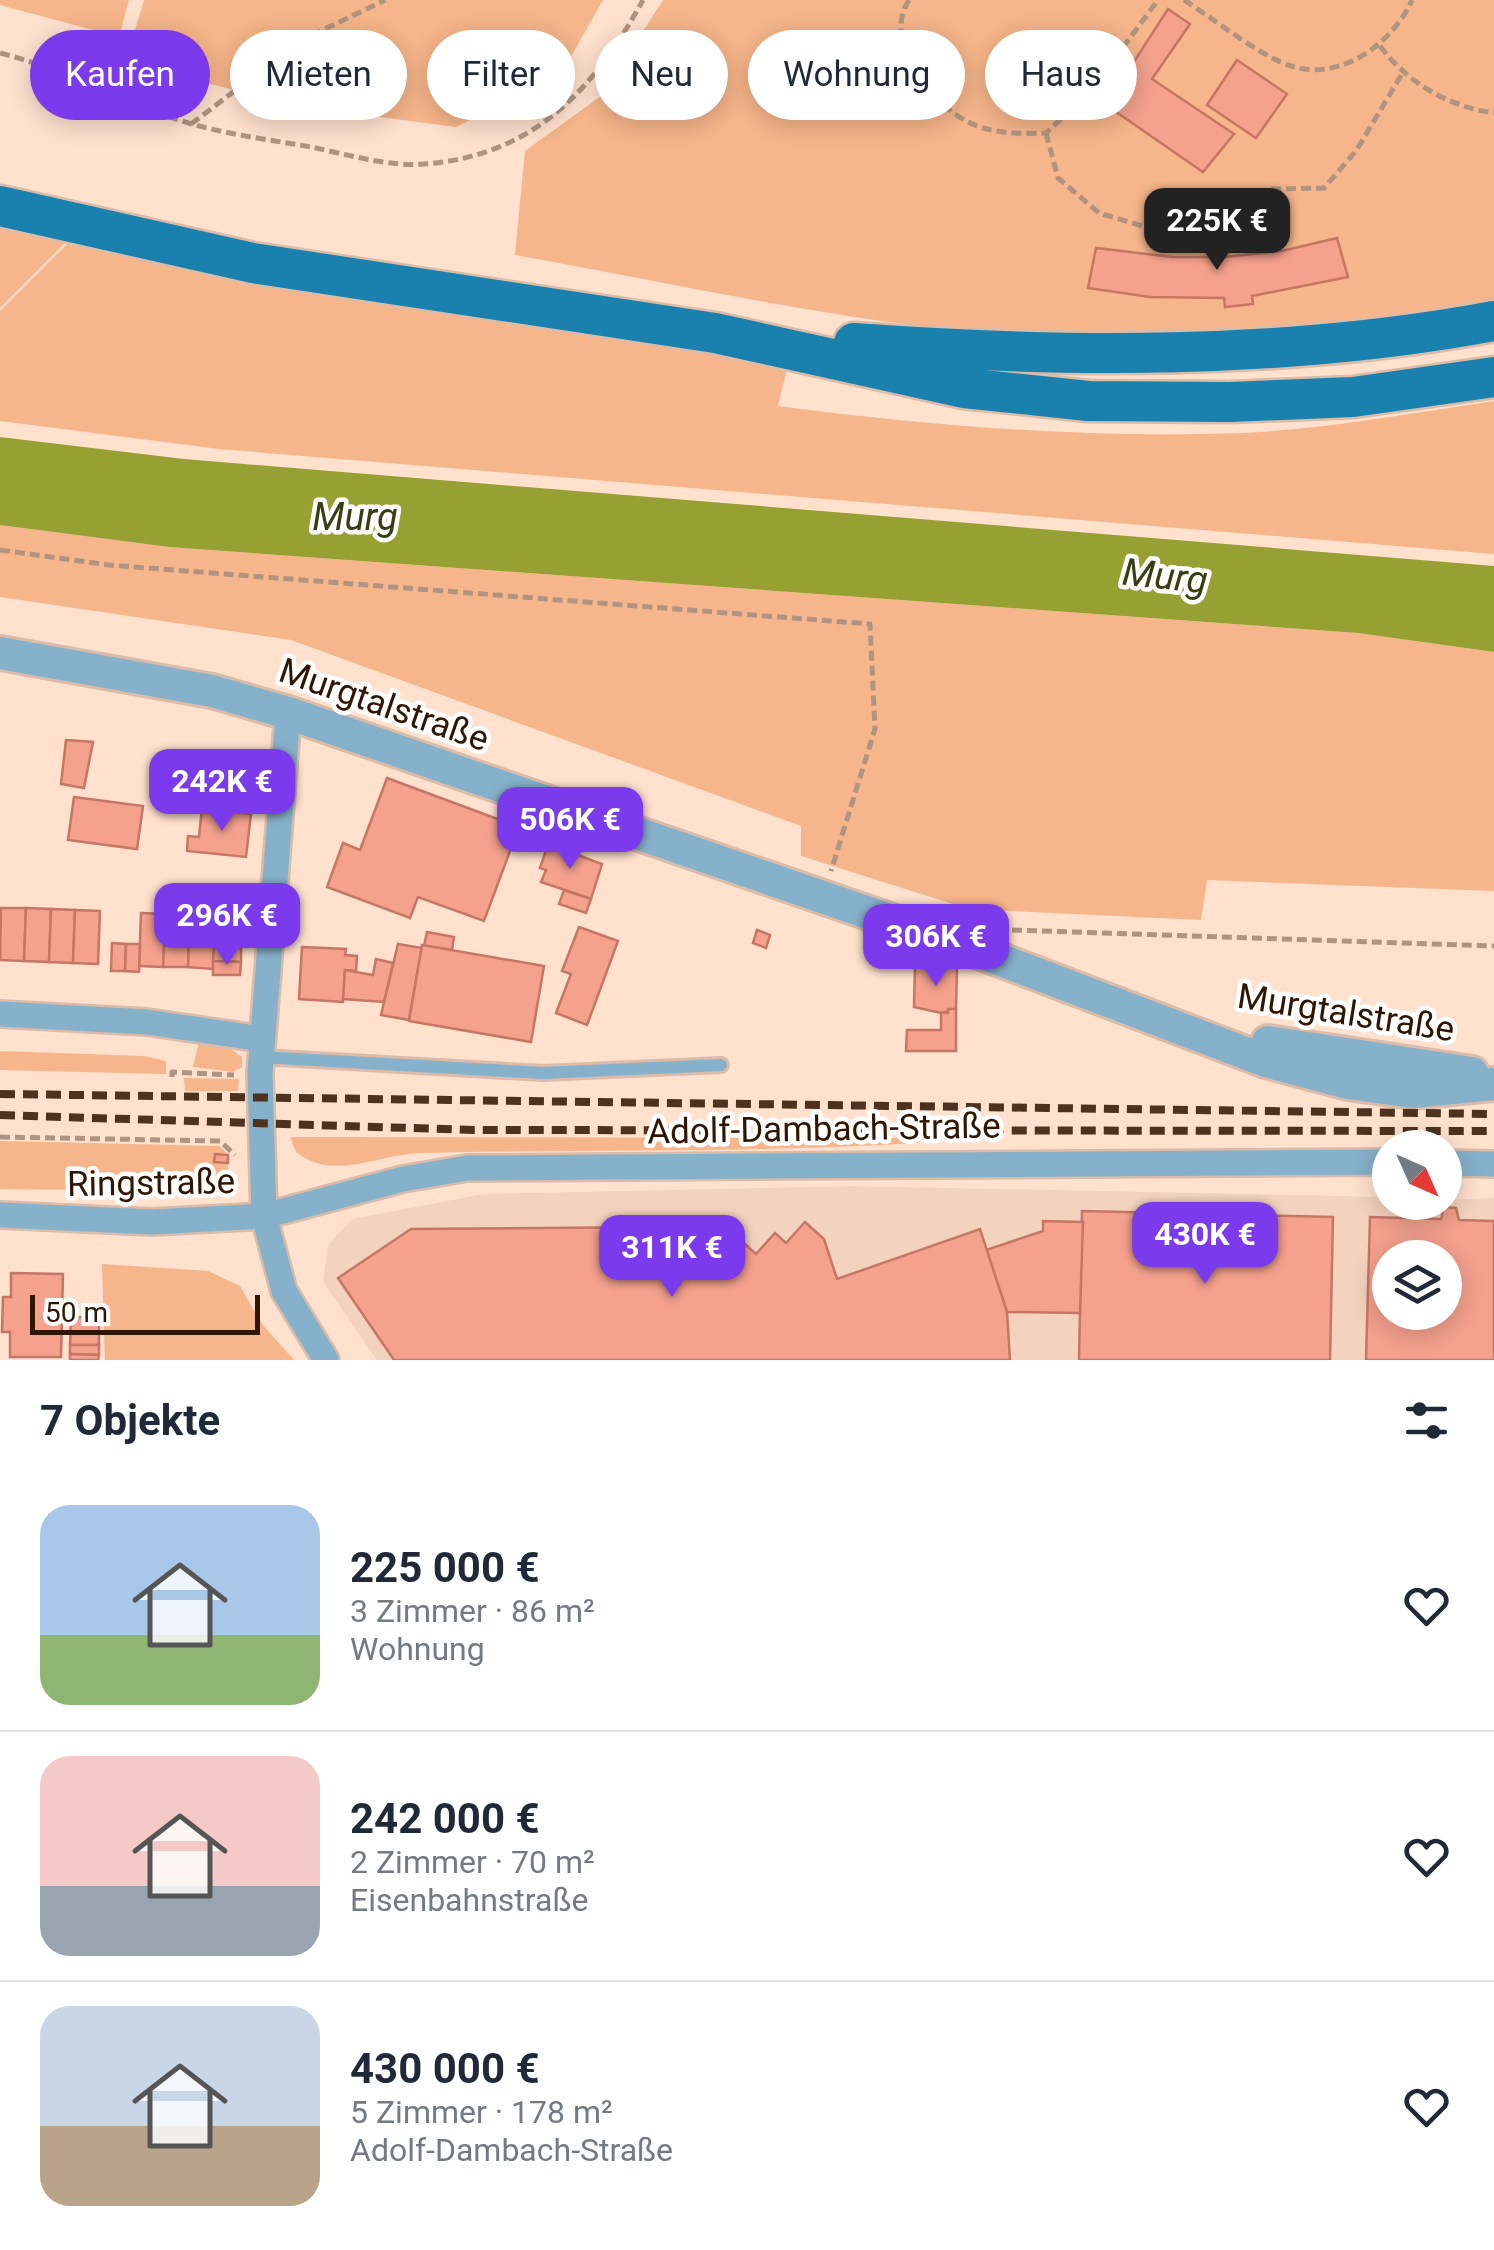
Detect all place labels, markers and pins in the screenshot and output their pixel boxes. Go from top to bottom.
pin: 225K € [1136,188,1298,273]
pin: 242K € [141,749,303,834]
pin: 506K € [489,787,651,872]
pin: 296K € [146,883,308,968]
pin: 306K € [855,904,1017,989]
pin: 430K € [1124,1202,1286,1287]
pin: 311K € [591,1215,753,1300]

